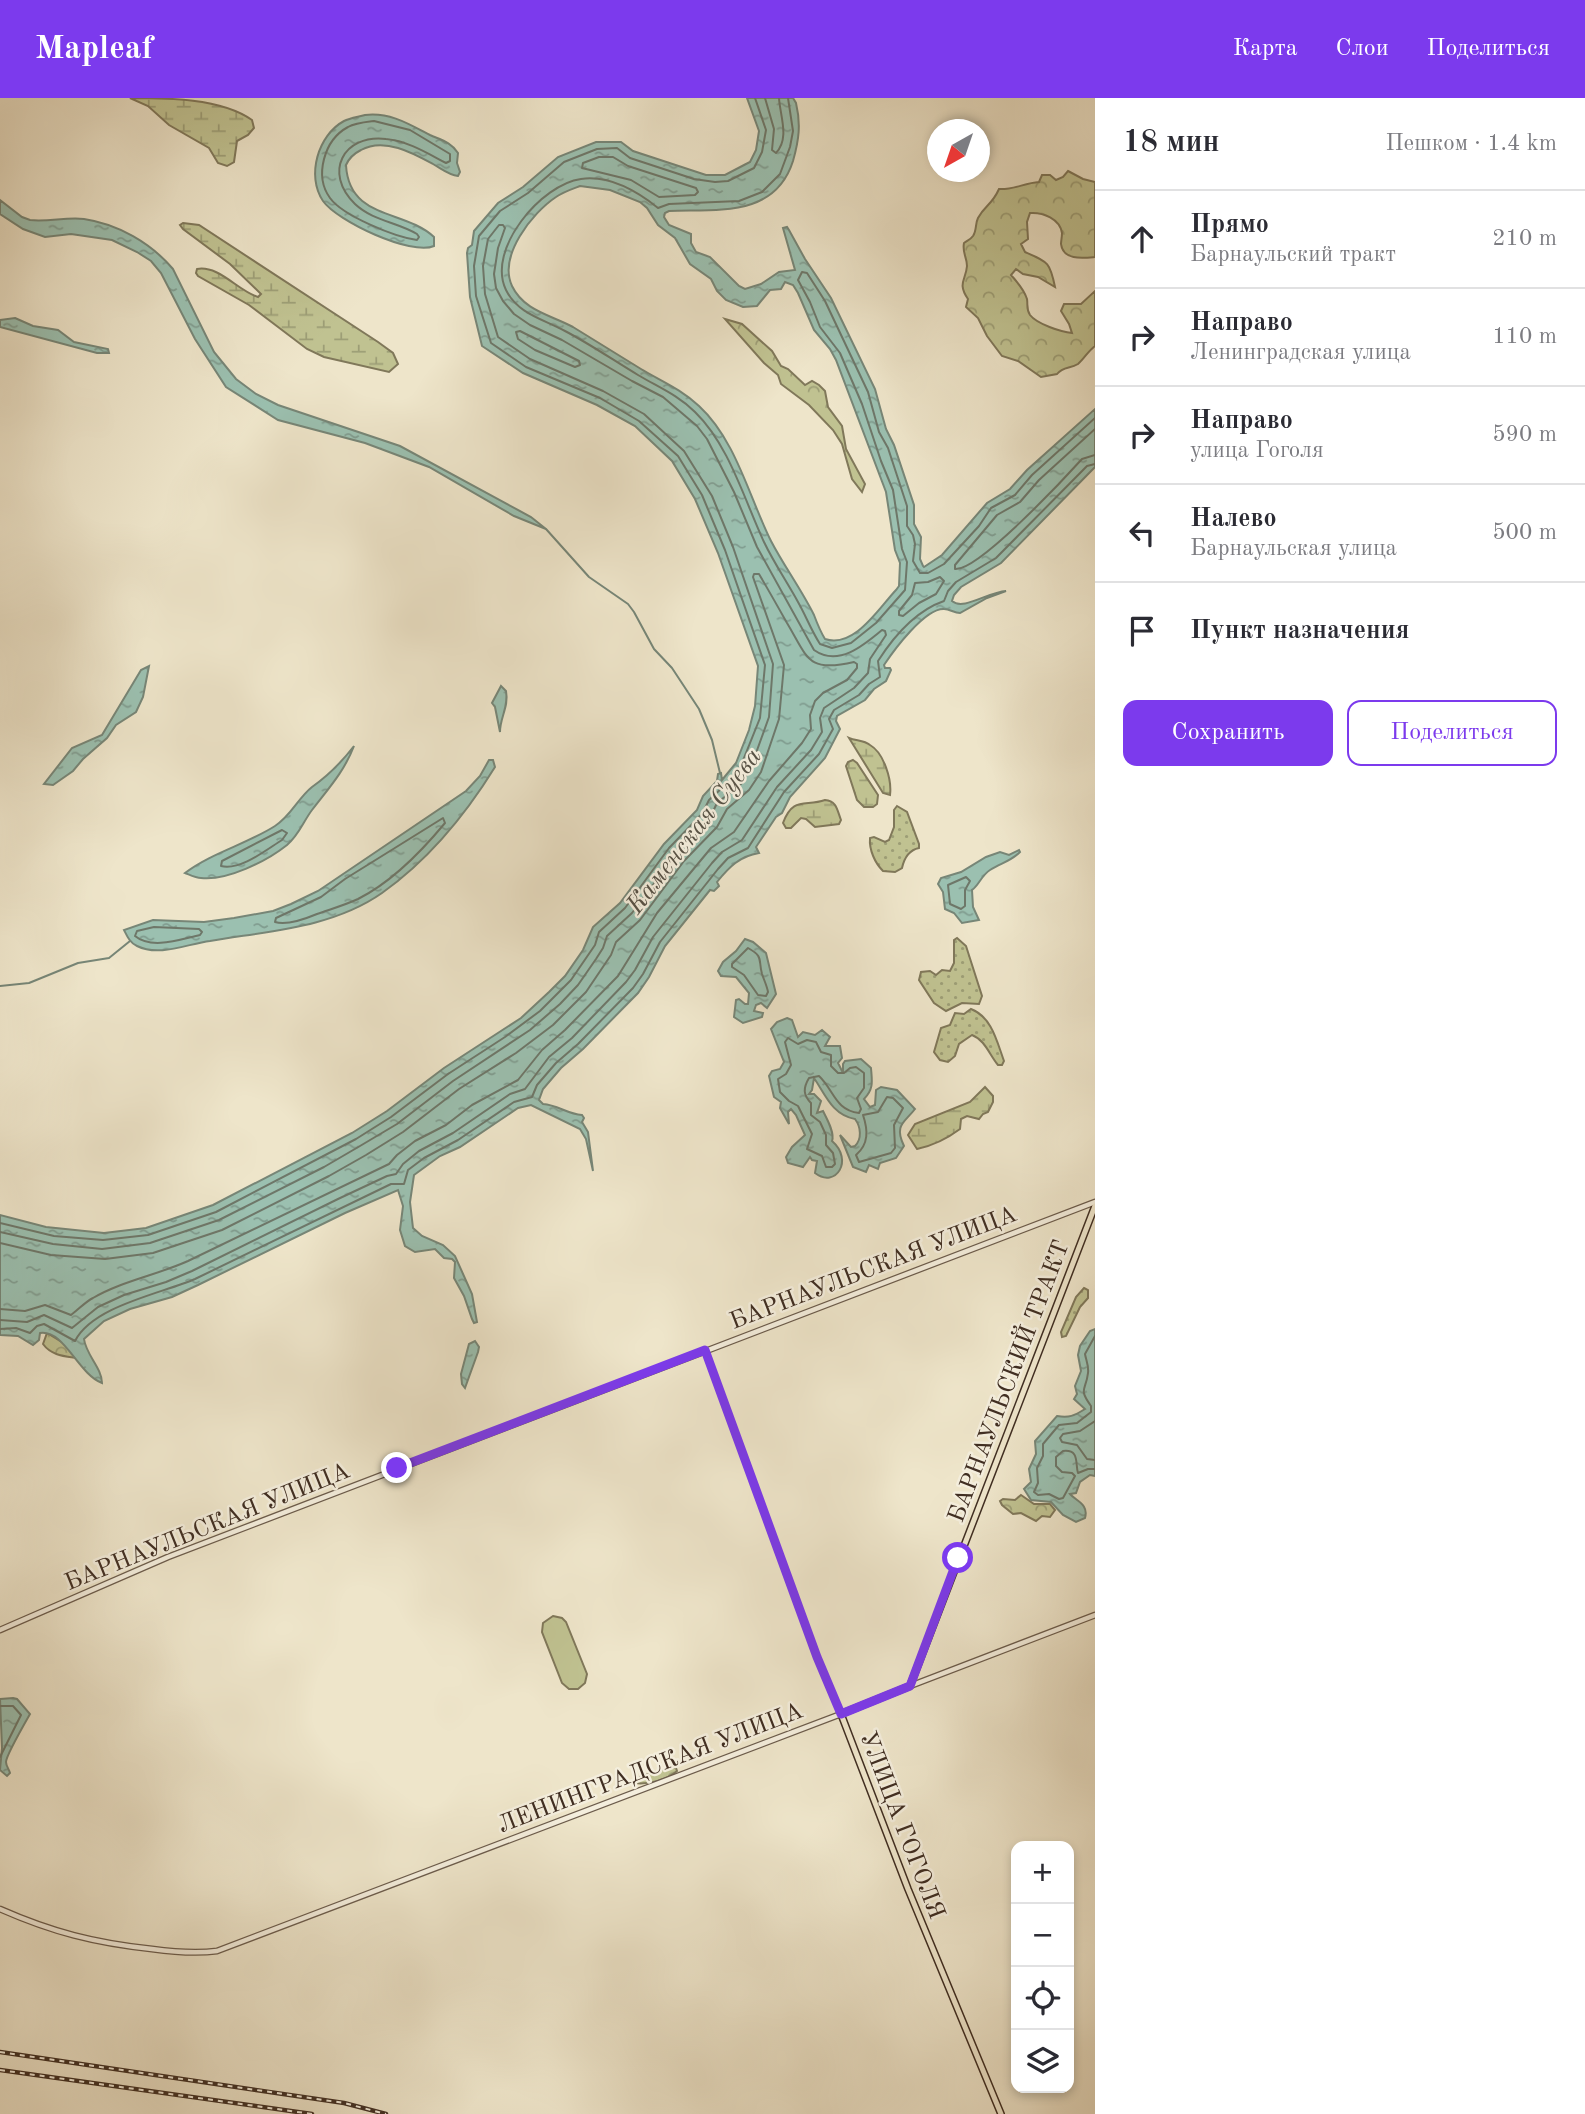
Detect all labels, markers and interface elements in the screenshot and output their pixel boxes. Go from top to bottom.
text: Mapleaf [35,33,153,66]
text: Карта [1233,37,1298,61]
text: Слои [1336,37,1389,61]
text: Поделиться [1427,37,1550,61]
north arrow [927,119,990,182]
text: 18 мин [1123,128,1220,158]
text: Пешком · 1.4 km [1385,132,1557,155]
text: Прямо [1190,212,1269,238]
icon: ahead [1123,220,1161,258]
text: 210 m [1492,227,1557,250]
text: Барнаульский тракт [1190,243,1396,266]
text: Направо [1190,310,1293,336]
icon: right [1123,318,1161,356]
text: 110 m [1492,325,1557,348]
text: Ленинградская улица [1190,341,1411,364]
text: Направо [1190,408,1293,434]
icon: right [1123,416,1161,454]
text: 590 m [1492,423,1557,446]
text: улица Гоголя [1190,439,1324,462]
text: Налево [1190,506,1277,532]
icon: left [1123,514,1161,552]
text: 500 m [1492,521,1557,544]
text: Барнаульская улица [1190,537,1397,560]
icon: arrive [1123,612,1161,650]
text: Пункт назначения [1190,618,1409,644]
button: Сохранить [1123,700,1333,766]
button: Поделиться [1347,700,1557,766]
water label: Каменская Суева [622,744,767,920]
street label: БАРНАУЛЬСКАЯ УЛИЦА [727,1203,1021,1335]
street label: БАРНАУЛЬСКИЙ ТРАКТ [940,1235,1075,1526]
route end [381,1452,412,1483]
street label: БАРНАУЛЬСКАЯ УЛИЦА [62,1460,354,1596]
route start [942,1542,973,1573]
street label: ЛЕНИНГРАДСКАЯ УЛИЦА [495,1699,807,1838]
street label: УЛИЦА ГОГОЛЯ [854,1729,948,1923]
map controls [1011,1841,1074,2093]
button: + [1011,1841,1074,1904]
button: − [1011,1904,1074,1967]
button: locate [1011,1967,1074,2030]
button: layers [1011,2030,1074,2093]

